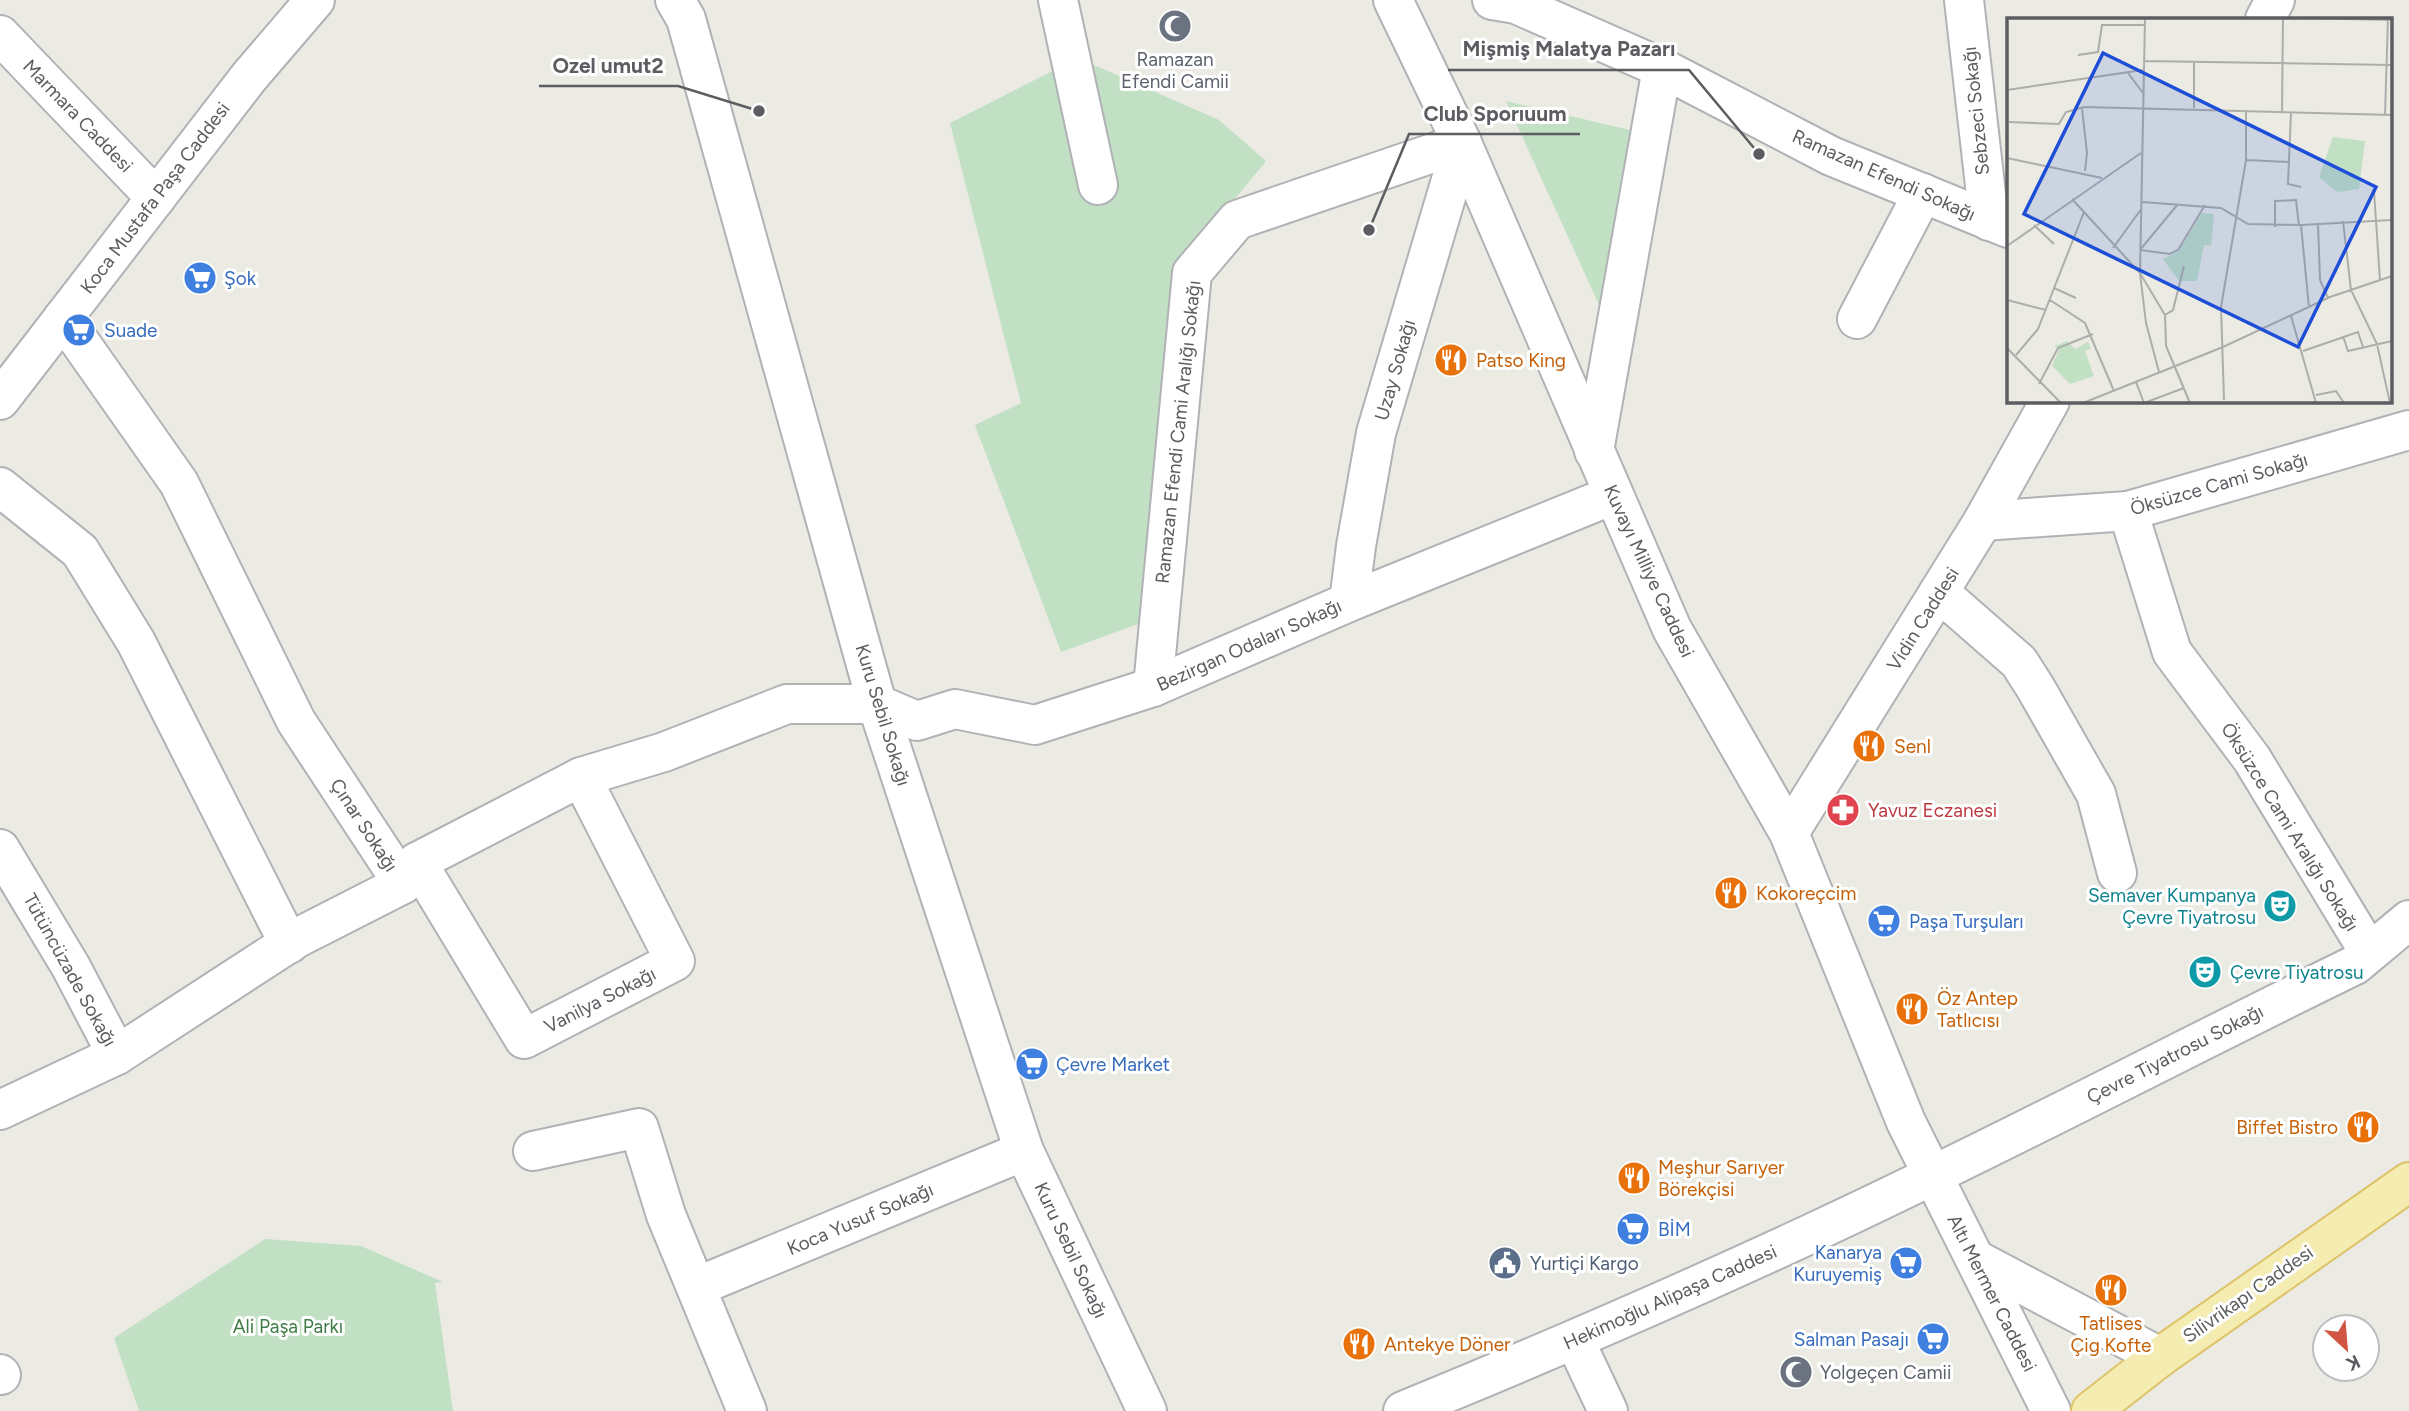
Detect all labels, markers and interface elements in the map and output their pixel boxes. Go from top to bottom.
mosque icon: Ramazan Efendi Camii [1156,7,1194,45]
inset map [2007,18,2392,402]
callout: Mişmiş Malatya Pazarı [1448,28,1689,70]
text: Mişmiş Malatya Pazarı [1463,36,1675,61]
callout: Ozel umut2 [539,44,678,86]
street label: Sebzeci Sokağı [1958,46,1994,176]
place label: Ramazan Efendi Camii [1121,48,1229,93]
text: Ozel umut2 [552,53,664,78]
street label: Marmara Caddesi [18,55,138,177]
callout: Club Sporıuum [1409,92,1580,134]
street label: Koca Mustafa Paşa Caddesi [75,98,235,298]
text: Club Sporıuum [1423,101,1567,126]
street label: Ramazan Efendi Sokağı [1789,124,1979,226]
supermarket icon: Şok [181,259,219,297]
place label: Şok [224,267,257,290]
street label: Ramazan Efendi Cami Aralığı Sokağı [1151,279,1205,585]
supermarket icon: Suade [60,311,98,349]
street label: Uzay Sokağı [1370,317,1420,423]
place label: Suade [104,319,157,342]
restaurant icon: Patso King [1432,341,1470,379]
place label: Patso King [1476,349,1566,372]
street label: Öksüzce Cami Sokağı [2128,448,2310,520]
street label: Kuvayı Milliye Caddesi [1599,481,1699,661]
street label: Vidin Caddesi [1882,563,1964,675]
street label: Bezirgan Odaları Sokağı [1153,594,1345,696]
street label: Kuru Sebil Sokağı [850,641,916,789]
street label: Öksüzce Cami Aralığı Sokağı [2216,718,2364,936]
restaurant icon: Senl [1850,727,1888,765]
place label: Senl [1894,735,1931,758]
street label: Çınar Sokağı [325,774,403,876]
pharmacy icon: Yavuz Eczanesi [1824,791,1862,829]
place label: Yavuz Eczanesi [1868,799,1997,822]
restaurant icon: Kokoreçcim [1712,874,1750,912]
place label: Kokoreçcim [1756,882,1856,905]
place label: Semaver Kumpanya Çevre Tiyatrosu [2088,884,2256,929]
theatre icon: Semaver Kumpanya Çevre Tiyatrosu [2261,887,2299,925]
street label: Tütüncüzade Sokağı [18,889,122,1051]
supermarket icon: Paşa Turşuları [1865,902,1903,940]
place label: Paşa Turşuları [1909,910,2024,933]
theatre icon: Çevre Tiyatrosu [2186,953,2224,991]
place label: Çevre Tiyatrosu [2230,961,2364,984]
street label: Vanilya Sokağı [540,962,660,1038]
place label: Öz Antep Tatlıcısı [1937,987,2018,1032]
restaurant icon: Öz Antep Tatlıcısı [1893,990,1931,1028]
street label: Çevre Tiyatrosu Sokağı [2083,999,2267,1109]
supermarket icon: Çevre Market [1013,1045,1051,1083]
place label: Çevre Market [1056,1053,1170,1076]
restaurant icon: Biffet Bistro [2344,1108,2382,1146]
place label: Biffet Bistro [2236,1116,2338,1139]
place label: Meşhur Sarıyer Börekçisi [1658,1156,1785,1201]
restaurant icon: Meşhur Sarıyer Börekçisi [1615,1159,1653,1197]
street label: Koca Yusuf Sokağı [783,1178,937,1260]
street label: Kuru Sebil Sokağı [1029,1178,1113,1322]
supermarket icon: BİM [1614,1210,1652,1248]
street label: Altı Mermer Caddesi [1942,1211,2042,1375]
place label: BİM [1658,1218,1691,1241]
street label: Hekimoğlu Alipaşa Caddesi [1560,1240,1780,1354]
street label: Silivrikapı Caddesi [2178,1240,2318,1348]
place label: Kanarya Kuruyemiş [1793,1241,1882,1286]
public building icon: Yurtiçi Kargo [1486,1244,1524,1282]
supermarket icon: Kanarya Kuruyemiş [1887,1244,1925,1282]
place label: Yurtiçi Kargo [1530,1252,1639,1275]
restaurant icon: Tatlises Çig Kofte [2092,1271,2130,1309]
place label: Tatlises Çig Kofte [2071,1312,2151,1357]
north arrow [2311,1313,2381,1383]
park label: Ali Paşa Parkı [233,1315,343,1338]
supermarket icon: Salman Pasajı [1914,1320,1952,1358]
restaurant icon: Antekye Döner [1340,1325,1378,1363]
place label: Salman Pasajı [1794,1328,1909,1351]
place label: Antekye Döner [1384,1333,1511,1356]
text: K [2342,1350,2364,1376]
mosque icon: Yolgeçen Camii [1777,1353,1815,1391]
place label: Yolgeçen Camii [1820,1361,1951,1384]

